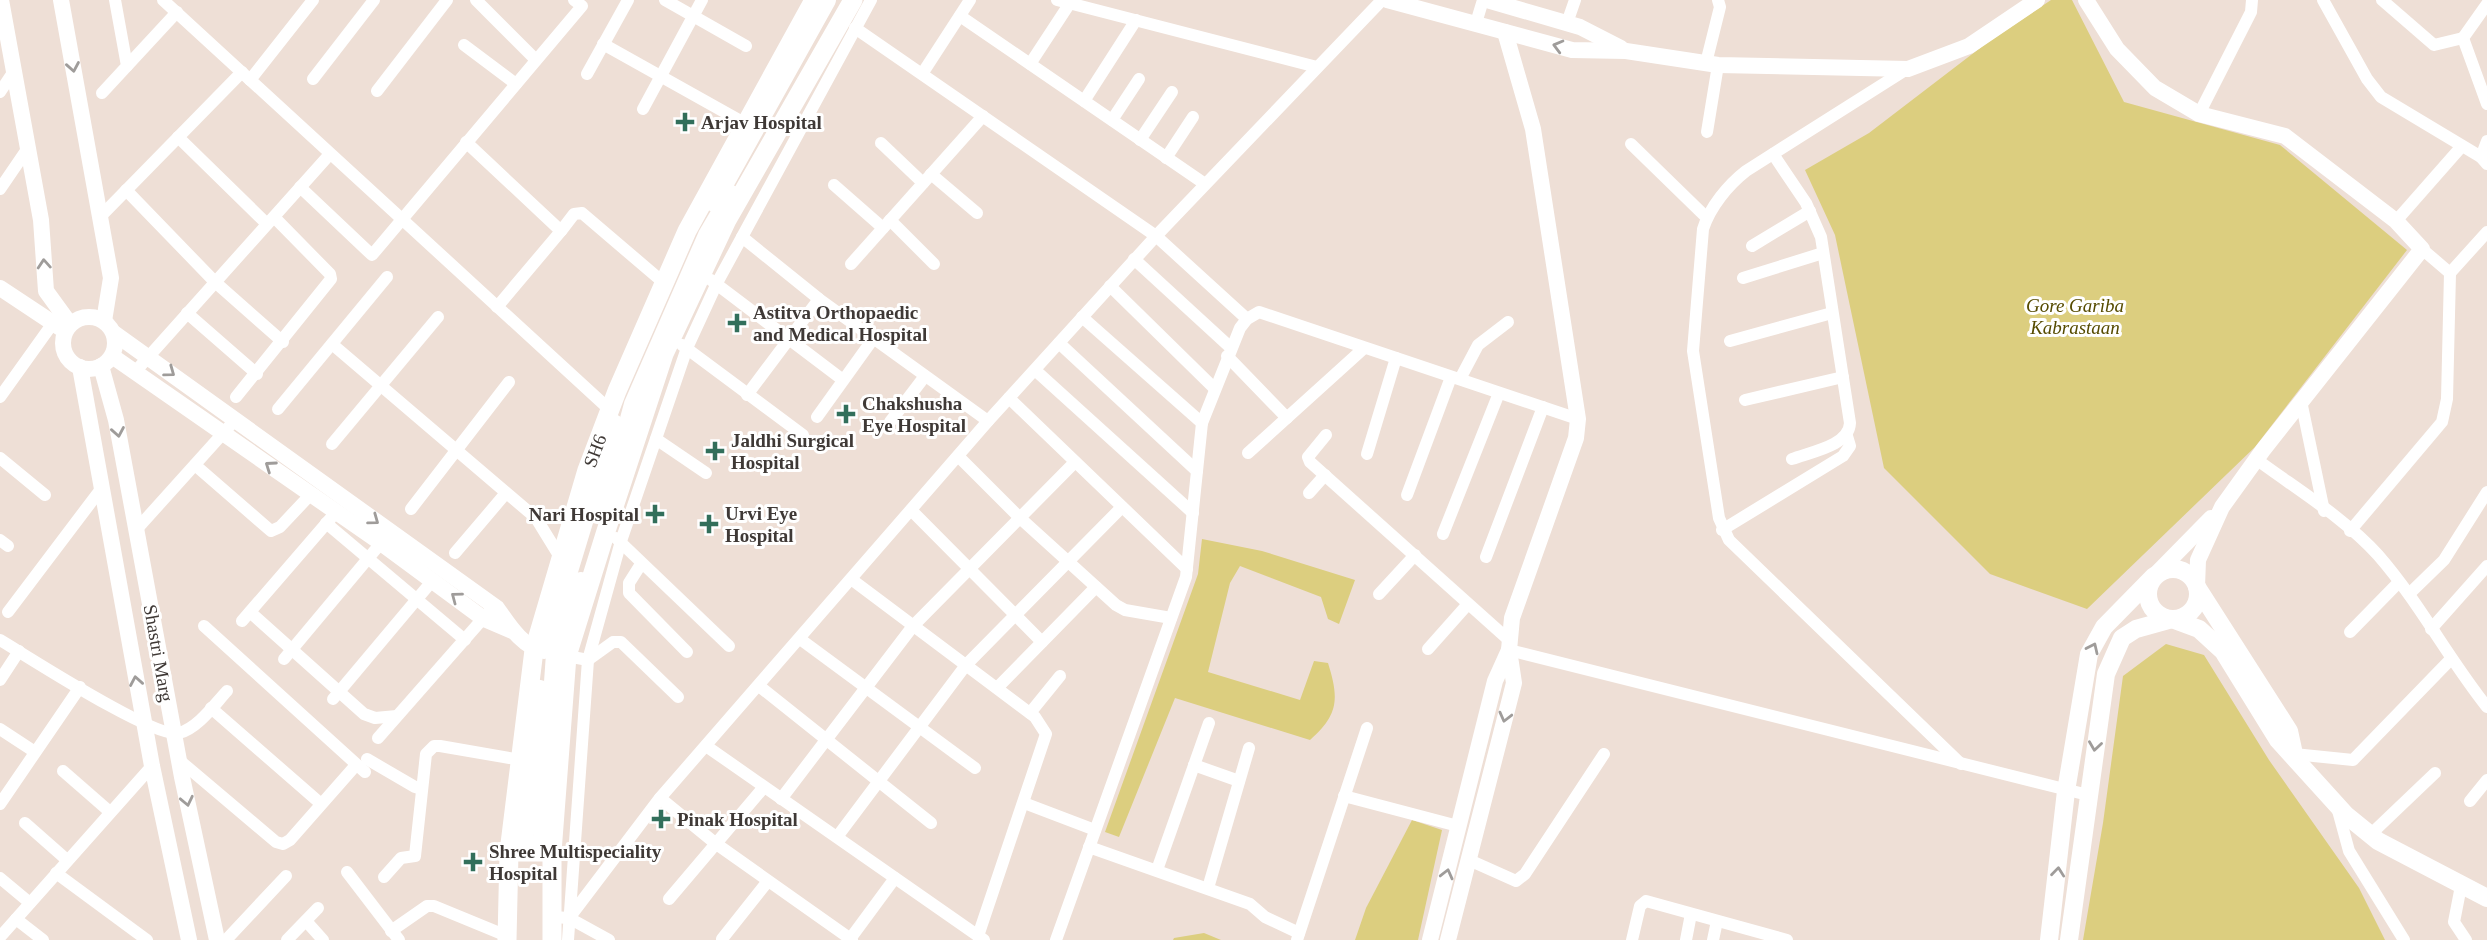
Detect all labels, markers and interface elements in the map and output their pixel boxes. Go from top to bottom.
one-way arrow [1552,40,1564,54]
one-way arrow [64,61,79,73]
marker: Arjav Hospital [675,112,695,132]
place label: Arjav Hospital [701,112,822,133]
one-way arrow [37,258,52,269]
park label: Gore Gariba Kabrastaan [2026,295,2124,338]
place label: Astitva Orthopaedic and Medical Hospital [753,302,927,345]
marker: Astitva Orthopaedic and Medical Hospital [727,313,747,333]
one-way arrow [162,364,174,377]
place label: Chakshusha Eye Hospital [862,393,966,436]
marker: Chakshusha Eye Hospital [836,404,856,424]
one-way arrow [110,426,125,438]
place label: Jaldhi Surgical Hospital [731,430,854,473]
street label: SH6 [579,431,611,470]
marker: Jaldhi Surgical Hospital [705,441,725,461]
one-way arrow [265,462,278,474]
place label: Urvi Eye Hospital [725,503,797,546]
place label: Nari Hospital [529,504,639,525]
marker: Nari Hospital [645,504,665,524]
one-way arrow [366,511,379,524]
marker: Urvi Eye Hospital [699,514,719,534]
one-way arrow [451,593,464,606]
street label: Shastri Marg [140,603,177,704]
one-way arrow [2085,643,2099,655]
one-way arrow [129,675,144,687]
one-way arrow [1499,711,1513,723]
one-way arrow [2088,740,2103,752]
one-way arrow [178,794,193,806]
marker: Pinak Hospital [651,809,671,829]
place label: Pinak Hospital [677,809,798,830]
place label: Shree Multispeciality Hospital [489,841,662,884]
marker: Shree Multispeciality Hospital [463,852,483,872]
one-way arrow [2050,866,2065,878]
one-way arrow [1439,868,1453,880]

